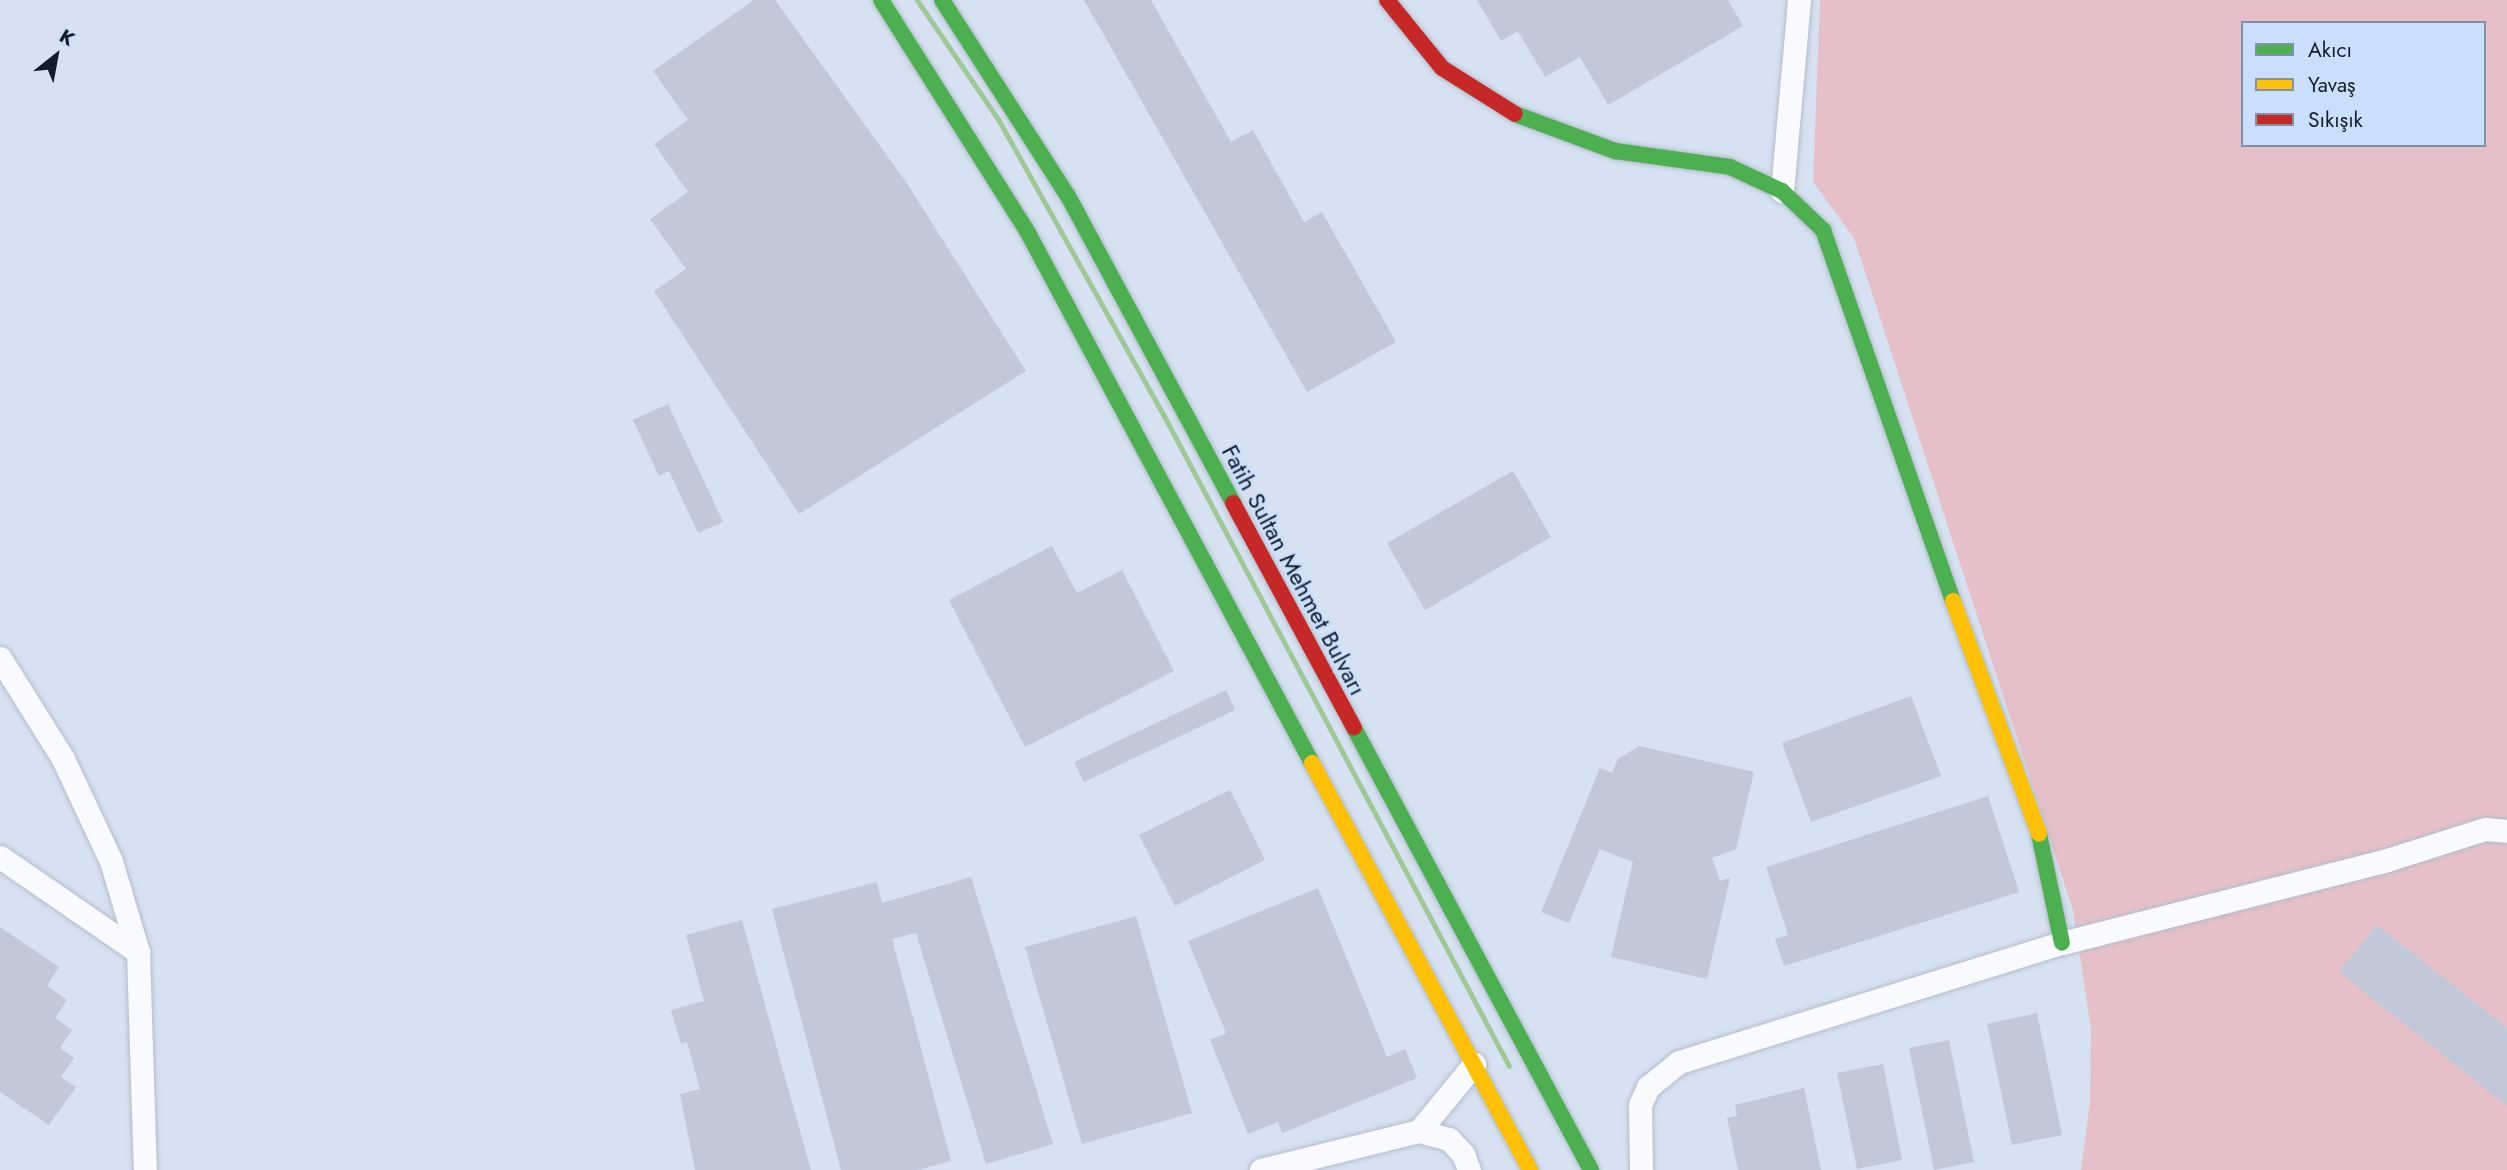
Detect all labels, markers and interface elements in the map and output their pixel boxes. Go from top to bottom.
north arrow [21,21,91,91]
legend [2241,21,2486,147]
text: K [54,23,80,53]
text: Akıcı [2308,35,2352,65]
text: Yavaş [2308,70,2355,100]
text: Sıkışık [2308,105,2363,135]
street label: Fatih Sultan Mehmet Bulvarı [1216,440,1372,700]

